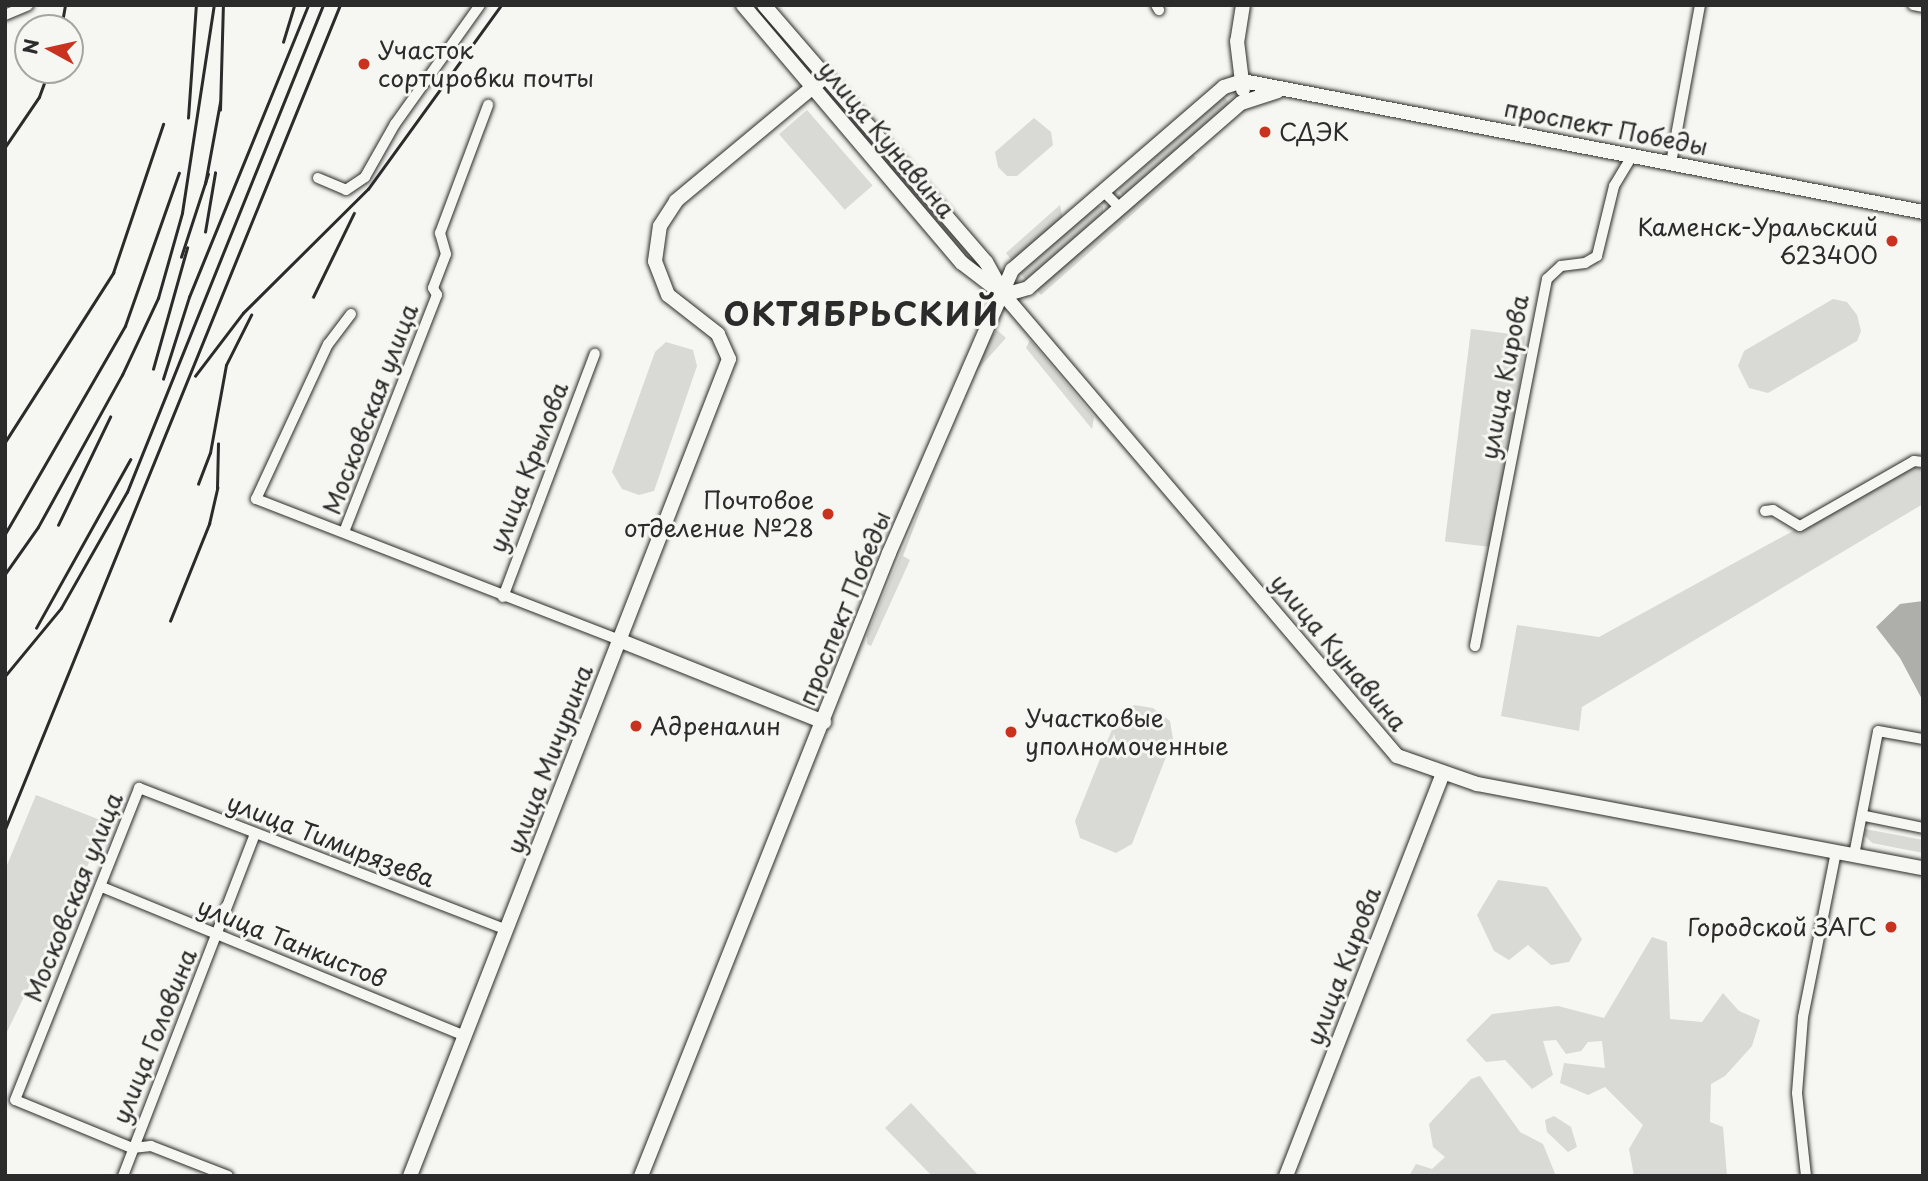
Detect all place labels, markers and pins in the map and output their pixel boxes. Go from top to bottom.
place label: Участок сортировки почты [378,36,595,92]
marker: Участок сортировки почты [356,56,372,72]
place label: СДЭК [1279,118,1349,146]
marker: СДЭК [1257,124,1273,140]
place label: Каменск-Уральский 623400 [1637,213,1878,269]
marker: Каменск-Уральский 623400 [1884,233,1900,249]
place label: Почтовое отделение №28 [624,486,814,542]
marker: Почтовое отделение №28 [820,506,836,522]
place label: Участковые уполномоченные [1025,704,1229,760]
place label: Адреналин [650,712,781,740]
marker: Адреналин [628,718,644,734]
marker: Участковые уполномоченные [1003,724,1019,740]
place label: Городской ЗАГС [1687,913,1877,941]
marker: Городской ЗАГС [1883,919,1899,935]

